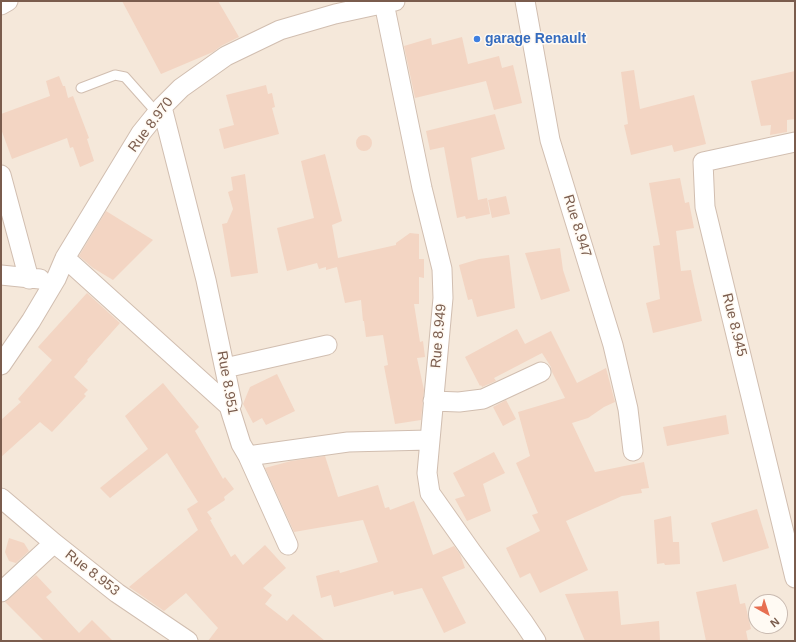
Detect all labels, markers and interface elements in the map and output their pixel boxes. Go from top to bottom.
place label: garage Renault [485,31,586,47]
marker: garage Renault [472,34,482,44]
street label: Rue 8.970 [125,94,177,156]
street label: Rue 8.947 [560,193,594,259]
street label: Rue 8.945 [718,292,750,358]
street label: Rue 8.949 [428,303,450,369]
street label: Rue 8.951 [213,350,241,416]
street label: Rue 8.953 [61,546,123,600]
north arrow [748,594,788,634]
text: N [768,615,782,630]

